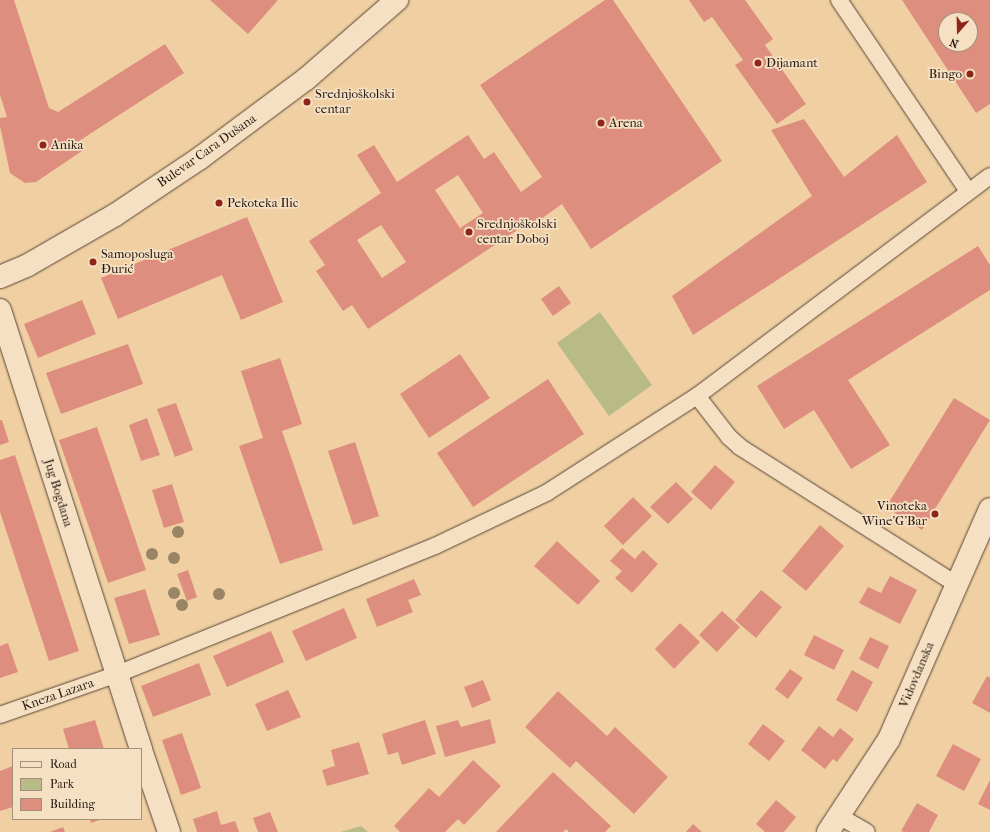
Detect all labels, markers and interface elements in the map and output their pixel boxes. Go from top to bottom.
north arrow [938,12,978,52]
text: N [948,35,960,50]
place label: Dijamant [766,55,818,71]
marker: Dijamant [753,58,763,68]
place label: Bingo [929,66,962,82]
marker: Bingo [965,69,975,79]
place label: Srednjoškolski centar [315,87,395,118]
marker: Srednjoškolski centar [302,97,312,107]
street label: Bulevar Cara Dušana [155,111,259,191]
place label: Arena [609,115,643,131]
marker: Arena [596,118,606,128]
place label: Anika [51,137,83,153]
marker: Anika [38,140,48,150]
place label: Pekoteka Ilic [227,195,299,211]
marker: Pekoteka Ilic [214,198,224,208]
place label: Srednjoškolski centar Doboj [477,217,557,248]
marker: Srednjoškolski centar Doboj [464,227,474,237]
place label: Samoposluga Đurić [101,247,173,278]
marker: Samoposluga Đurić [88,257,98,267]
street label: Jug Bogdana [40,457,76,529]
place label: Vinoteka Wine'G'Bar [862,499,927,530]
marker: Vinoteka Wine'G'Bar [930,509,940,519]
street label: Vidovdanska [896,640,938,710]
street label: Kneza Lazara [20,675,96,715]
legend [12,748,142,820]
text: Road [50,757,77,771]
text: Park [50,777,74,791]
text: Building [50,797,95,811]

